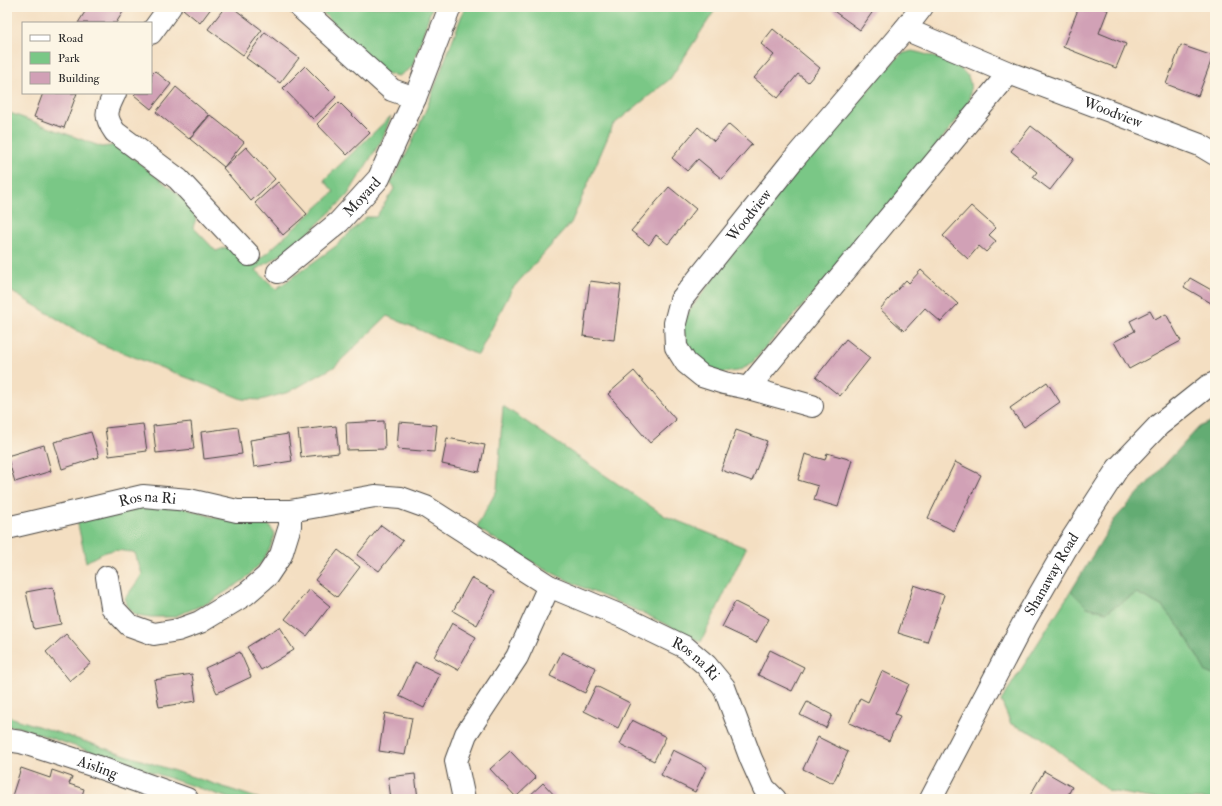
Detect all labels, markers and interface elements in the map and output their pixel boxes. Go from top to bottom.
legend [22,22,152,94]
text: Road [58,31,83,46]
text: Park [58,51,80,66]
text: Building [58,71,101,86]
street label: Woodview [1079,92,1146,133]
street label: Moyard [339,173,386,221]
street label: Woodview [722,185,776,246]
street label: Ros na Ri [117,487,177,511]
street label: Shanaway Road [1020,529,1084,619]
street label: Ros na Ri [669,633,724,684]
street label: Aisling [74,752,121,784]

